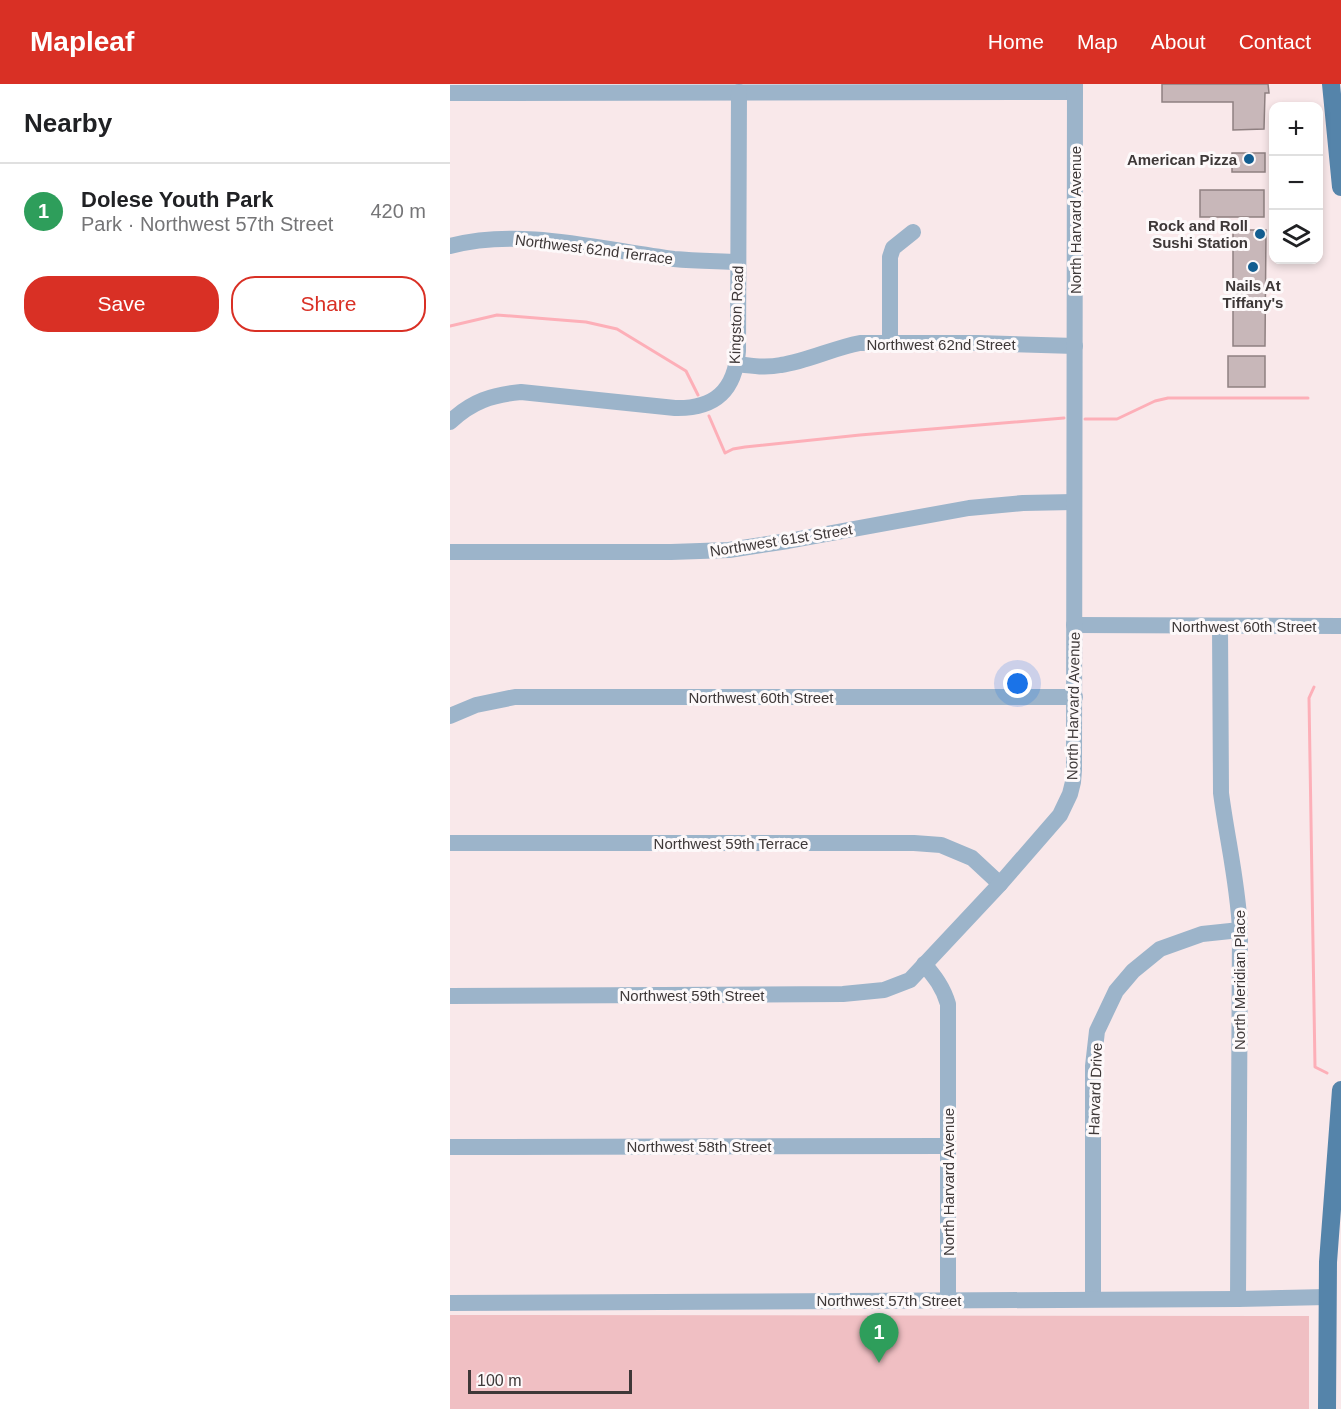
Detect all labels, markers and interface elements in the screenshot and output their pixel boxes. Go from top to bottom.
text: Mapleaf [30,26,134,57]
text: Home [988,30,1044,53]
text: Map [1077,30,1118,53]
text: About [1151,30,1206,53]
text: Contact [1239,30,1311,53]
map controls [1269,102,1323,264]
button: + [1269,102,1323,156]
text: Nearby [24,108,112,138]
street label: North Harvard Avenue [1067,146,1084,294]
place label: American Pizza [1127,151,1238,168]
marker: American Pizza [1242,152,1256,166]
button: − [1269,156,1323,210]
text: Dolese Youth Park [81,187,273,212]
text: 1 [38,200,49,222]
text: 420 m [370,200,426,222]
button: layers [1269,210,1323,264]
text: Park · Northwest 57th Street [81,213,333,235]
place label: Rock and Roll Sushi Station [1148,217,1248,251]
marker: Rock and Roll Sushi Station [1253,227,1267,241]
street label: Northwest 62nd Terrace [514,231,674,267]
marker: Nails At Tiffany's [1246,260,1260,274]
street label: Kingston Road [726,266,746,364]
button: Save [24,276,219,332]
button: Share [231,276,426,332]
place label: Nails At Tiffany's [1223,277,1283,311]
street label: Northwest 62nd Street [866,336,1016,353]
street label: Northwest 61st Street [708,520,854,560]
street label: Northwest 60th Street [1171,618,1317,635]
street label: North Harvard Avenue [1063,632,1083,780]
your location [1003,669,1032,698]
street label: Northwest 60th Street [688,689,834,706]
street label: Northwest 59th Terrace [654,835,808,852]
street label: North Meridian Place [1231,910,1248,1050]
street label: Northwest 59th Street [619,987,765,1004]
street label: Harvard Drive [1085,1042,1105,1136]
street label: North Harvard Avenue [940,1108,957,1256]
street label: Northwest 58th Street [626,1138,772,1155]
street label: Northwest 57th Street [816,1292,962,1309]
pin: 1 [860,1314,898,1363]
scale bar [468,1367,632,1394]
text: 100 m [477,1372,521,1389]

